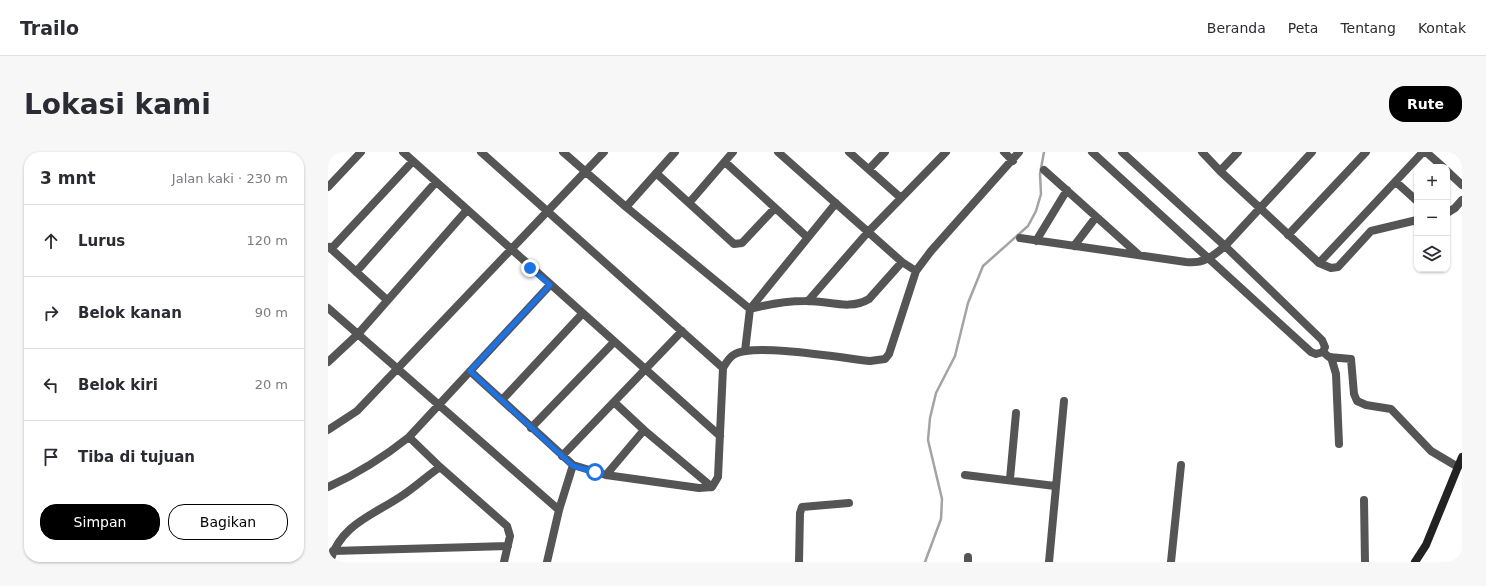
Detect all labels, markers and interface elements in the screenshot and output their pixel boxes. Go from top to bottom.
text: Trailo [20,17,79,39]
text: Beranda [1207,20,1266,36]
text: Peta [1288,20,1318,36]
text: Tentang [1340,20,1396,36]
text: Kontak [1418,20,1466,36]
button: Rute [1389,86,1462,122]
text: Lokasi kami [24,88,211,121]
map controls [1414,164,1450,272]
button: + [1414,164,1450,200]
text: 3 mnt [40,168,96,188]
text: Jalan kaki · 230 m [172,171,288,186]
button: − [1414,200,1450,236]
icon: ahead [40,230,62,252]
text: Lurus [78,232,125,250]
text: 120 m [246,233,288,248]
button: layers [1414,236,1450,272]
route end [521,259,539,277]
icon: right [40,302,62,324]
text: Belok kanan [78,304,182,322]
text: 90 m [255,305,288,320]
icon: left [40,374,62,396]
text: Belok kiri [78,376,158,394]
text: 20 m [255,377,288,392]
icon: arrive [40,446,62,468]
text: Tiba di tujuan [78,448,195,466]
route start [586,463,604,481]
button: Simpan [40,504,160,540]
button: Bagikan [168,504,288,540]

